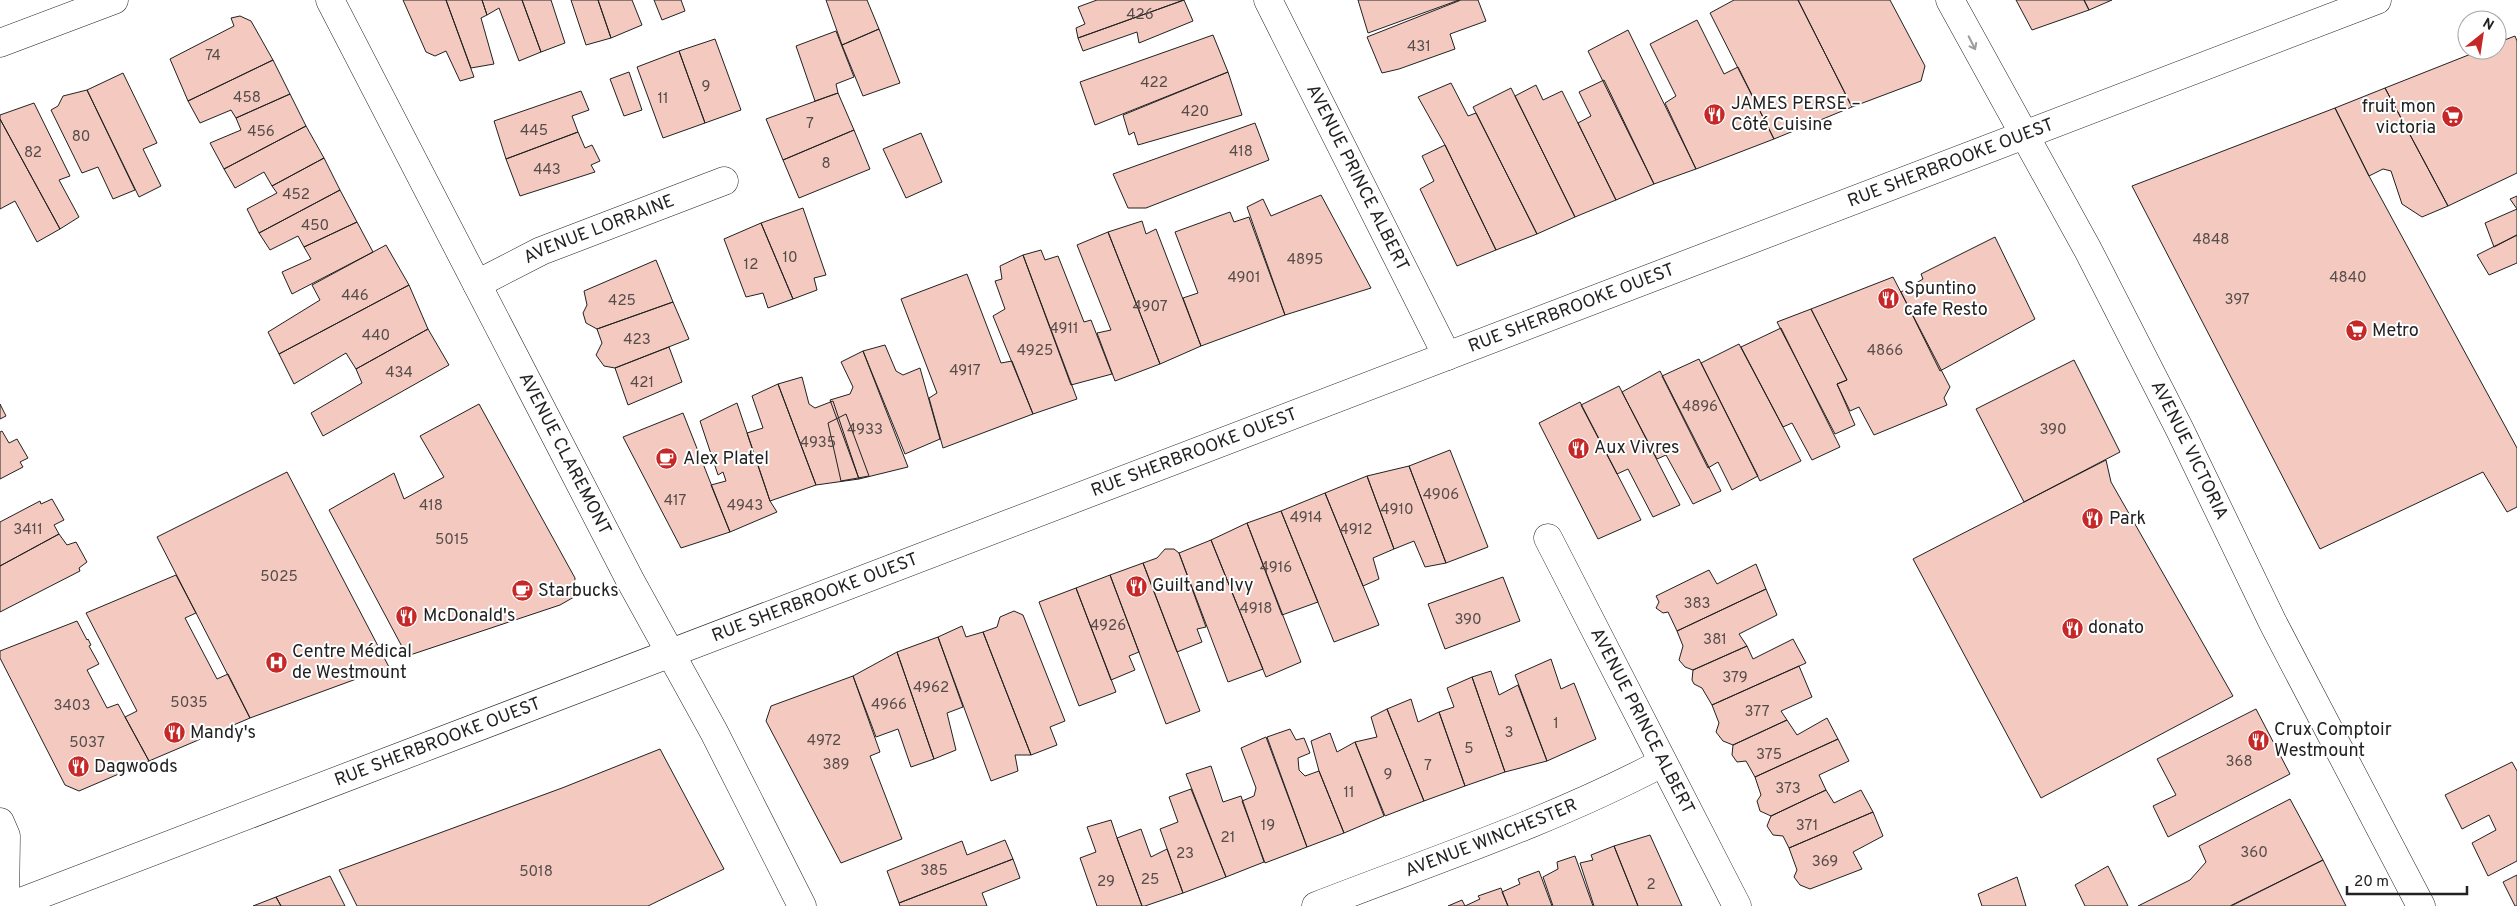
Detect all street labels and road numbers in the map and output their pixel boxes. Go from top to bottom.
street label: AVENUE PRINCE ALBERT [1301,80,1414,275]
street label: RUE SHERBROOKE OUEST [1844,113,2057,213]
street label: AVENUE LORRAINE [520,190,678,269]
street label: RUE SHERBROOKE OUEST [1465,258,1678,358]
street label: AVENUE CLAREMONT [513,369,616,539]
street label: AVENUE VICTORIA [2145,377,2233,524]
street label: RUE SHERBROOKE OUEST [1088,403,1301,503]
street label: RUE SHERBROOKE OUEST [709,548,921,648]
street label: AVENUE PRINCE ALBERT [1585,624,1699,818]
street label: RUE SHERBROOKE OUEST [331,692,544,792]
street label: AVENUE WINCHESTER [1402,794,1581,883]

